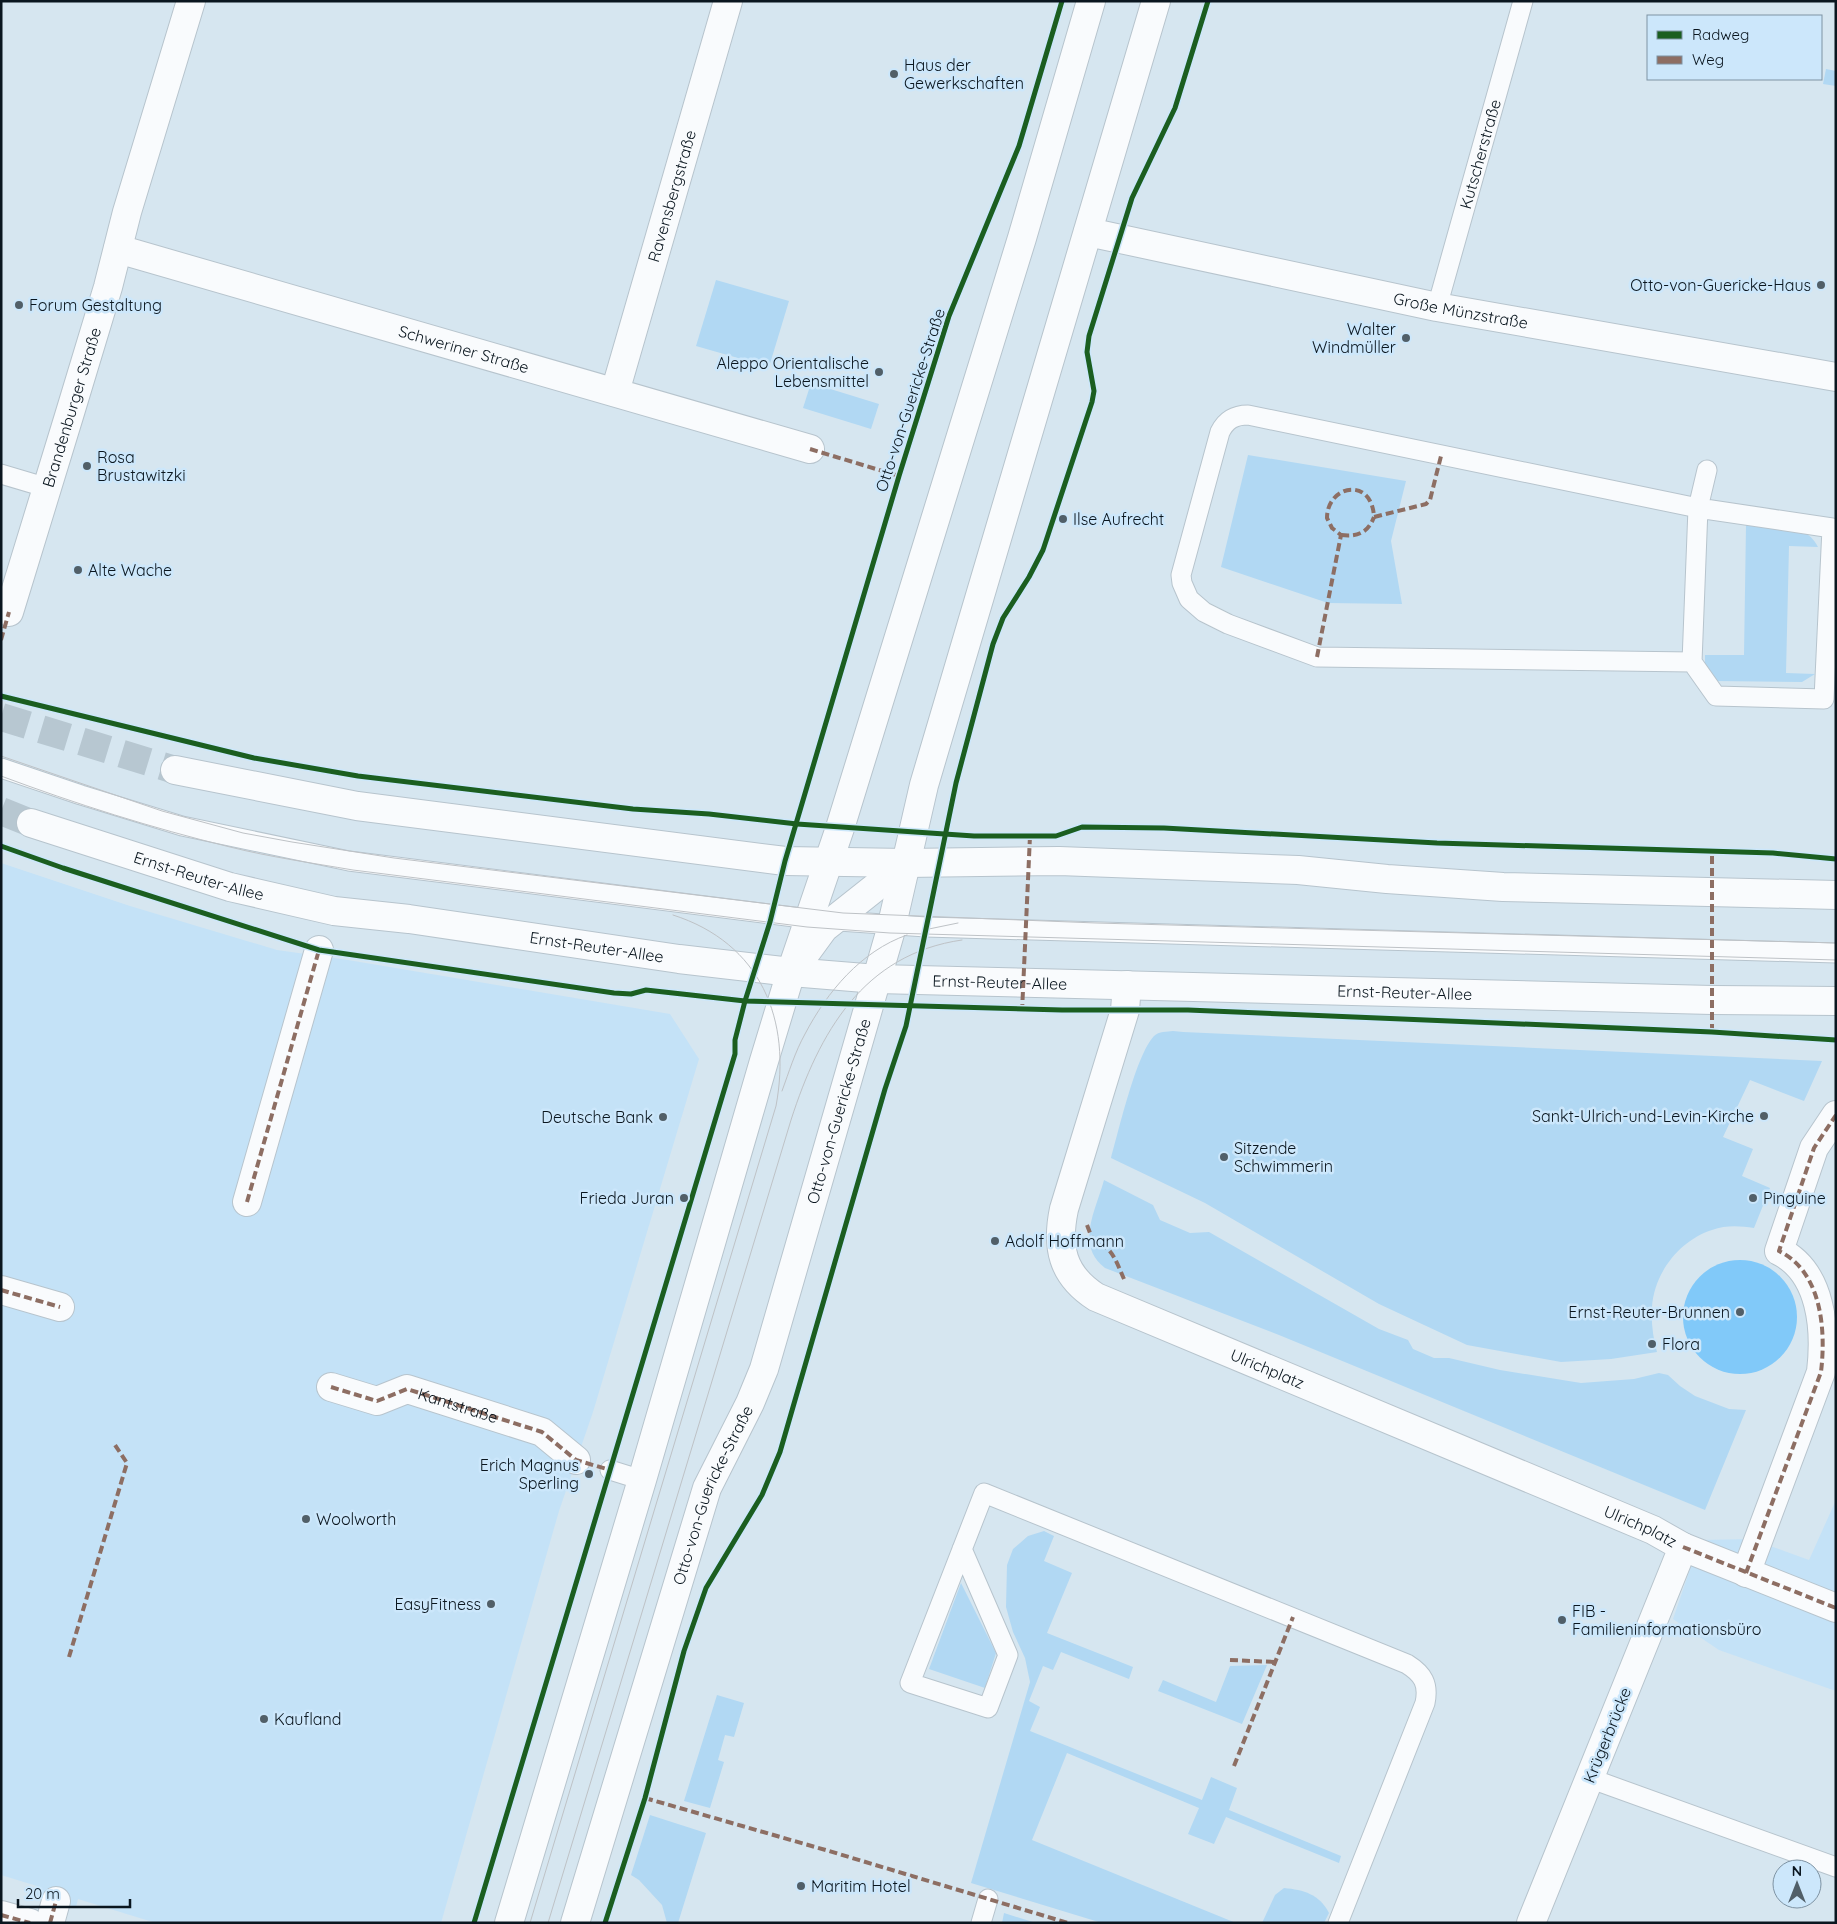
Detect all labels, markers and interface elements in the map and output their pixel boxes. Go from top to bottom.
legend [1647,15,1822,80]
text: Radweg [1692,25,1749,44]
text: Weg [1692,50,1724,69]
place label: Haus der Gewerkschaften [904,55,1024,93]
marker: Haus der Gewerkschaften [888,68,900,80]
street label: Kutscherstraße [1455,97,1505,211]
street label: Ravensbergstraße [643,128,700,264]
place label: Otto-von-Guericke-Haus [1630,275,1811,295]
marker: Otto-von-Guericke-Haus [1815,279,1827,291]
street label: Große Münzstraße [1392,288,1530,333]
place label: Forum Gestaltung [29,295,162,315]
marker: Forum Gestaltung [13,299,25,311]
street label: Otto-von-Guericke-Straße [871,306,949,494]
place label: Walter Windmüller [1312,319,1396,357]
street label: Schweriner Straße [396,321,531,377]
street label: Brandenburger Straße [38,325,105,490]
marker: Walter Windmüller [1400,332,1412,344]
place label: Aleppo Orientalische Lebensmittel [716,353,869,391]
marker: Aleppo Orientalische Lebensmittel [873,366,885,378]
place label: Rosa Brustawitzki [97,447,186,485]
marker: Rosa Brustawitzki [81,460,93,472]
place label: Ilse Aufrecht [1073,509,1164,529]
marker: Ilse Aufrecht [1057,513,1069,525]
place label: Alte Wache [88,560,172,580]
marker: Alte Wache [72,564,84,576]
street label: Ernst-Reuter-Allee [131,847,266,904]
street label: Ernst-Reuter-Allee [529,927,665,967]
street label: Ernst-Reuter-Allee [932,970,1068,994]
street label: Ernst-Reuter-Allee [1337,981,1472,1004]
street label: Otto-von-Guericke-Straße [802,1016,875,1206]
place label: Sankt-Ulrich-und-Levin-Kirche [1532,1106,1754,1126]
place label: Deutsche Bank [541,1107,653,1127]
marker: Sankt-Ulrich-und-Levin-Kirche [1758,1110,1770,1122]
marker: Deutsche Bank [657,1111,669,1123]
place label: Sitzende Schwimmerin [1234,1138,1333,1176]
marker: Sitzende Schwimmerin [1218,1151,1230,1163]
place label: Frieda Juran [580,1188,674,1208]
place label: Pinguine [1763,1188,1826,1208]
marker: Frieda Juran [678,1192,690,1204]
marker: Pinguine [1747,1192,1759,1204]
place label: Adolf Hoffmann [1005,1231,1124,1251]
marker: Adolf Hoffmann [989,1235,1001,1247]
place label: Ernst-Reuter-Brunnen [1568,1302,1730,1322]
marker: Ernst-Reuter-Brunnen [1734,1306,1746,1318]
place label: Flora [1662,1334,1700,1354]
marker: Flora [1646,1338,1658,1350]
street label: Ulrichplatz [1227,1344,1307,1393]
street label: Kantstraße [416,1383,501,1427]
street label: Otto-von-Guericke-Straße [668,1402,757,1587]
place label: Erich Magnus Sperling [480,1455,579,1493]
marker: Erich Magnus Sperling [583,1468,595,1480]
street label: Ulrichplatz [1601,1501,1681,1552]
place label: Woolworth [316,1509,396,1529]
marker: Woolworth [300,1513,312,1525]
place label: EasyFitness [394,1594,481,1614]
marker: EasyFitness [485,1598,497,1610]
place label: FIB - Familieninformationsbüro [1572,1601,1761,1639]
marker: FIB - Familieninformationsbüro [1556,1614,1568,1626]
street label: Krügerbrücke [1579,1684,1635,1786]
place label: Kaufland [274,1709,342,1729]
marker: Kaufland [258,1713,270,1725]
north arrow [1772,1859,1822,1909]
text: N [1792,1862,1802,1880]
scale bar [18,1876,130,1908]
place label: Maritim Hotel [811,1876,911,1896]
marker: Maritim Hotel [795,1880,807,1892]
text: 20 m [25,1884,60,1903]

